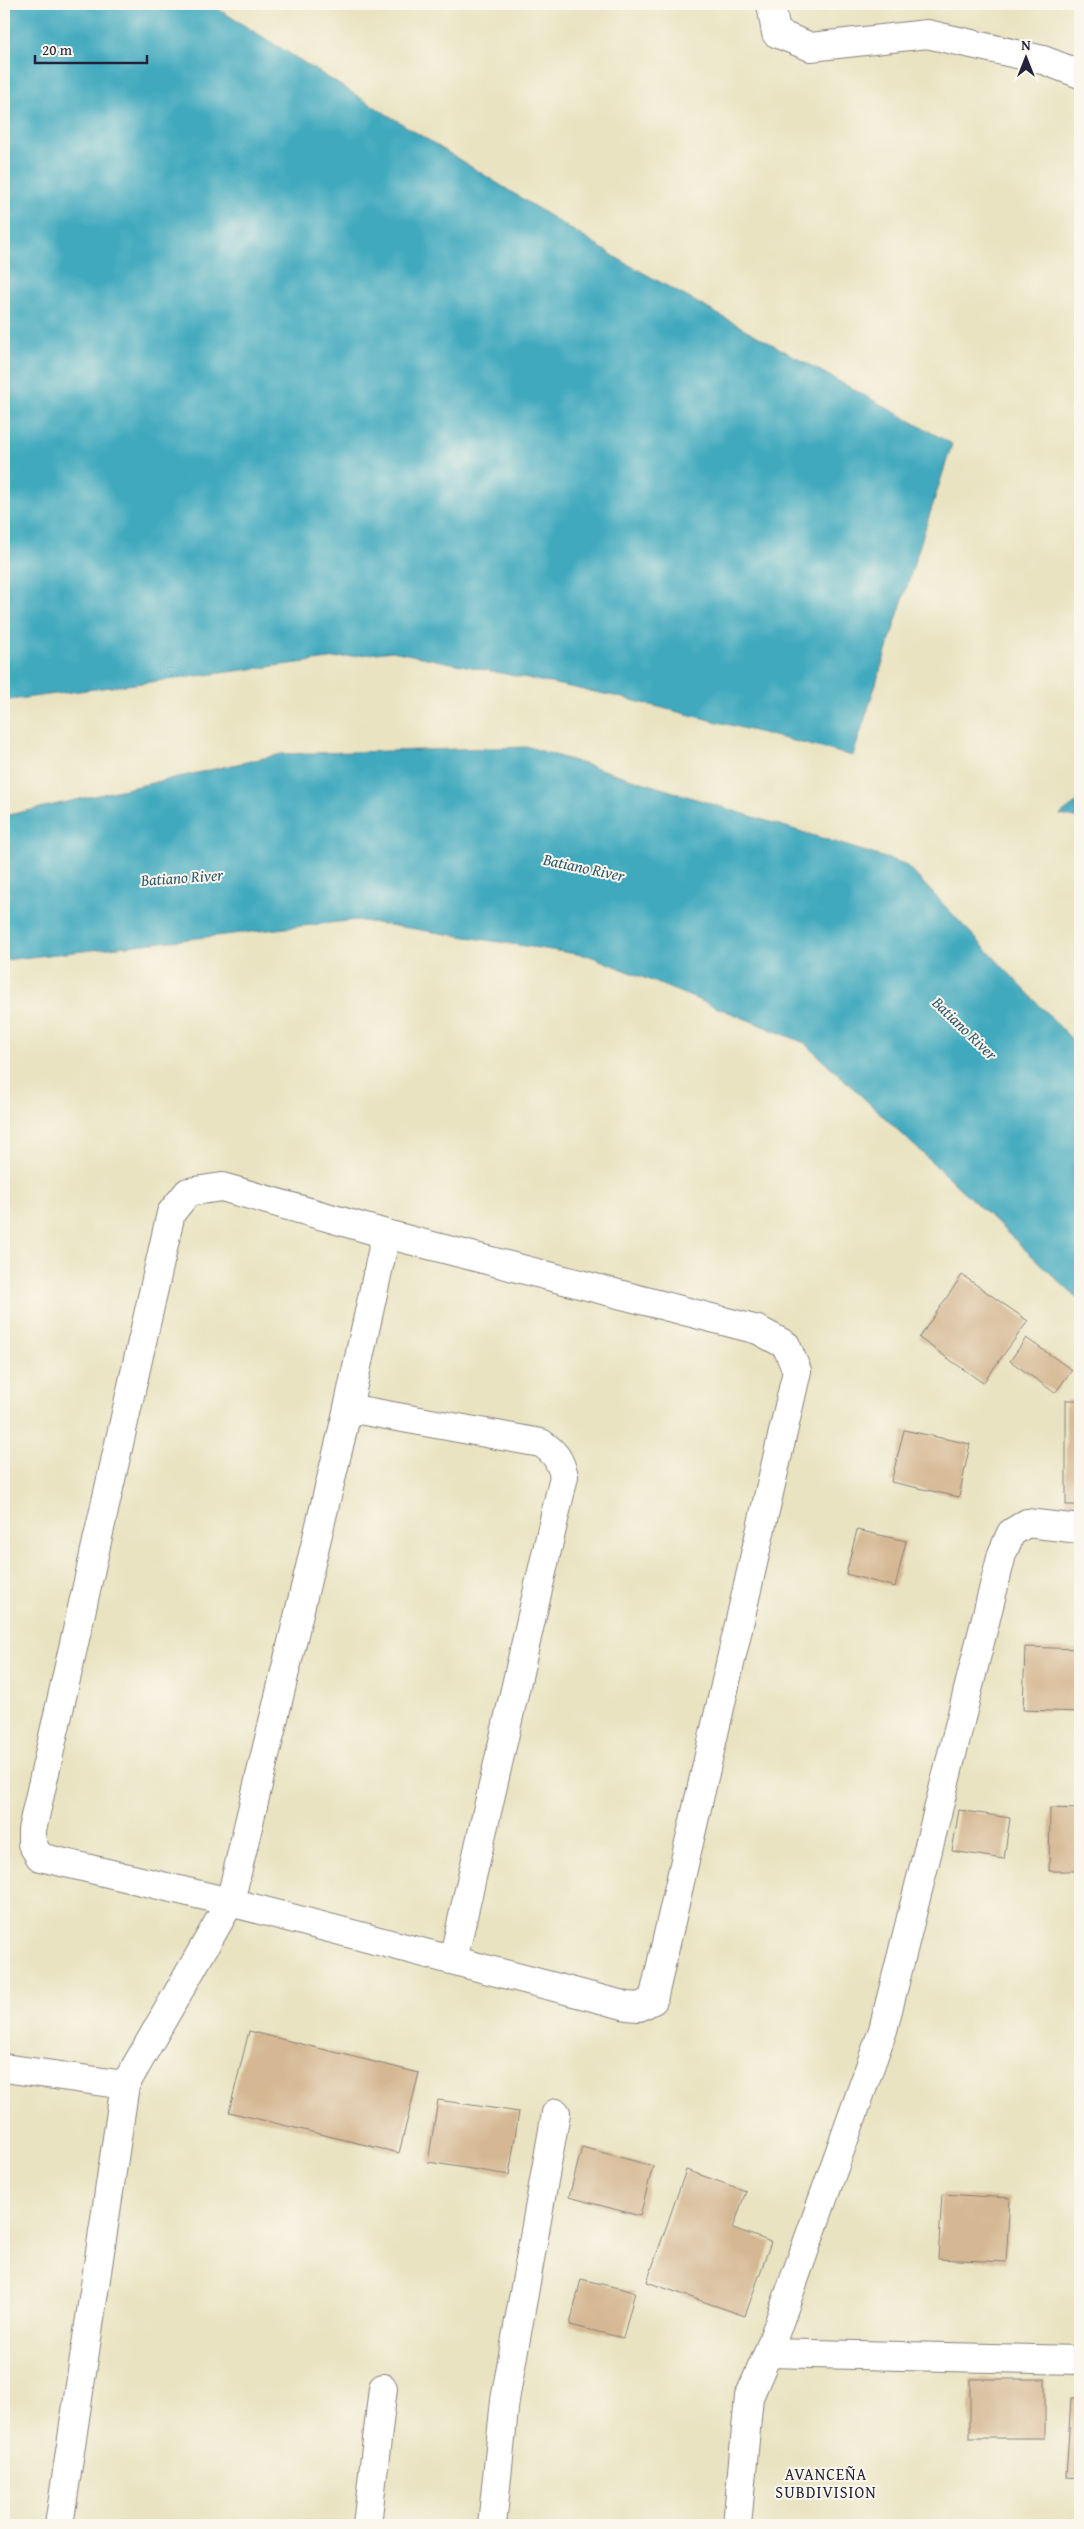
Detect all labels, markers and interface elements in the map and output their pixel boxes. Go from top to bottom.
scale bar [35,32,148,64]
north arrow [1002,32,1052,82]
text: N [1021,35,1031,55]
text: 20 m [42,39,73,60]
water label: Batiano River [540,846,628,888]
water label: Batiano River [139,862,225,892]
water label: Batiano River [926,990,1004,1066]
district label: AVANCEÑA SUBDIVISION [775,2462,877,2504]

